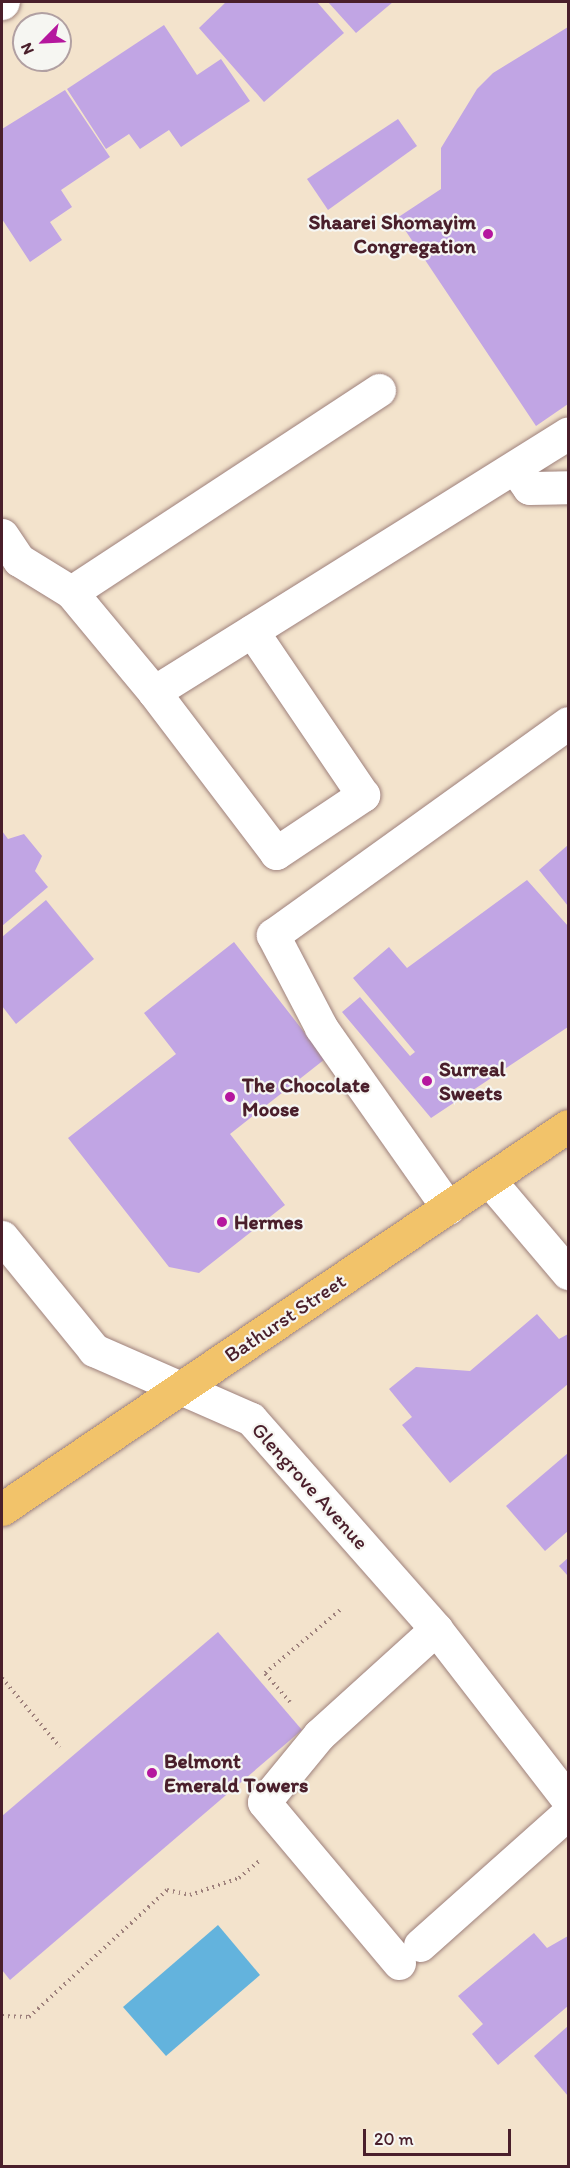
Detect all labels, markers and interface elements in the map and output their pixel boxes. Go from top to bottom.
north arrow [12,12,72,72]
text: N [16,40,38,58]
place label: Shaarei Shomayim Congregation [309,209,476,259]
marker: Shaarei Shomayim Congregation [481,227,495,241]
place label: Surreal Sweets [439,1056,505,1106]
place label: The Chocolate Moose [242,1072,370,1122]
marker: Surreal Sweets [420,1074,434,1088]
marker: The Chocolate Moose [223,1090,237,1104]
place label: Hermes [234,1209,303,1235]
marker: Hermes [215,1215,229,1229]
street label: Bathurst Street [220,1268,350,1368]
street label: Glengrove Avenue [247,1418,373,1554]
place label: Belmont Emerald Towers [164,1748,306,1798]
marker: Belmont Emerald Towers [145,1766,159,1780]
scale bar [366,2117,514,2155]
text: 20 m [374,2128,414,2150]

